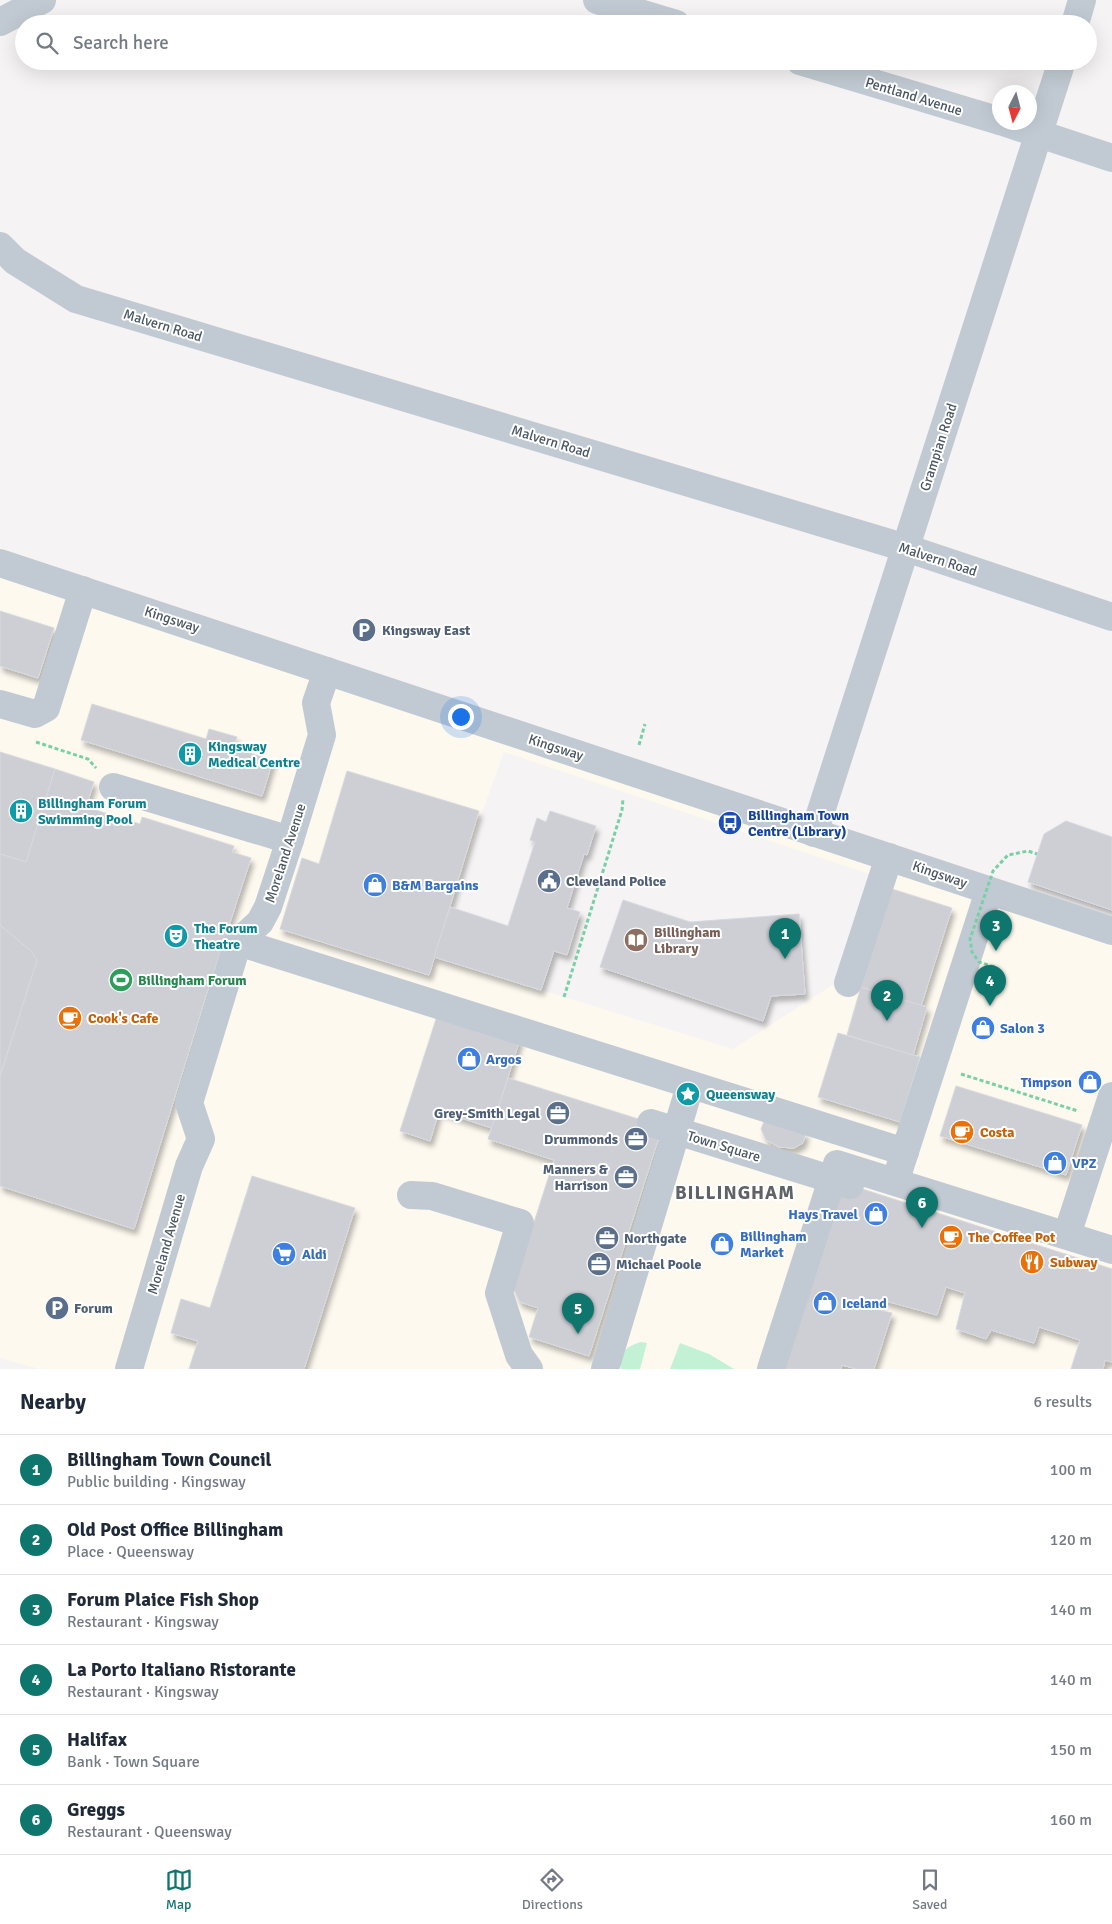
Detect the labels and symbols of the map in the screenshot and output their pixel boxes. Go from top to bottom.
street label: Pentland Avenue [863,74,964,119]
north arrow [992,85,1037,130]
street label: Malvern Road [121,305,204,346]
street label: Grampian Road [916,401,961,493]
street label: Malvern Road [509,421,592,462]
street label: Malvern Road [897,539,979,580]
street label: Kingsway [142,603,202,636]
parking icon: Kingsway East [351,617,377,643]
place label: Kingsway East [382,622,471,639]
your location [448,704,474,730]
street label: Kingsway [526,731,586,764]
place label: Kingsway Medical Centre [208,738,300,771]
building icon: Kingsway Medical Centre [177,741,203,767]
place label: Billingham Forum Swimming Pool [38,795,147,828]
building icon: Billingham Forum Swimming Pool [8,798,34,824]
street label: Moreland Avenue [261,801,310,905]
place label: Billingham Town Centre (Library) [748,807,850,840]
bus stop icon: Billingham Town Centre (Library) [717,810,743,836]
street label: Kingsway [910,857,970,892]
public building icon: Cleveland Police [536,868,562,894]
shop icon: B&M Bargains [362,872,388,898]
place label: Cleveland Police [566,873,666,890]
place label: B&M Bargains [392,877,479,894]
pin: 3 [980,910,1012,951]
pin: 1 [769,918,801,959]
place label: The Forum Theatre [194,920,258,953]
theatre icon: The Forum Theatre [163,923,189,949]
place label: Billingham Library [654,924,721,957]
library icon: Billingham Library [623,927,649,953]
pin: 4 [974,965,1006,1006]
sports icon: Billingham Forum [108,967,134,993]
place label: Billingham Forum [138,972,247,989]
pin: 2 [871,980,903,1021]
cafe icon: Cook's Cafe [57,1005,83,1031]
place label: Cook's Cafe [88,1010,159,1027]
shop icon: Salon 3 [970,1015,996,1041]
place label: Salon 3 [1000,1020,1045,1037]
shop icon: Argos [456,1046,482,1072]
place label: Argos [486,1051,521,1068]
shop icon: Timpson [1077,1069,1103,1095]
place label: Timpson [1021,1074,1072,1091]
place icon: Queensway [675,1081,701,1107]
place label: Queensway [706,1086,775,1103]
office icon: Grey-Smith Legal [545,1100,571,1126]
place label: Grey-Smith Legal [434,1105,541,1122]
cafe icon: Costa [949,1119,975,1145]
place label: Costa [980,1124,1014,1141]
office icon: Drummonds [623,1126,649,1152]
street label: Town Square [685,1127,762,1166]
place label: Drummonds [544,1131,618,1148]
shop icon: VPZ [1042,1150,1068,1176]
place label: VPZ [1072,1155,1097,1172]
place label: Manners & Harrison [543,1161,609,1194]
office icon: Manners & Harrison [613,1164,639,1190]
district label: BILLINGHAM [675,1181,795,1205]
pin: 6 [906,1187,938,1228]
street label: Moreland Avenue [144,1192,189,1296]
shop icon: Hays Travel [863,1201,889,1227]
place label: Hays Travel [788,1206,859,1223]
cafe icon: The Coffee Pot [938,1224,964,1250]
office icon: Northgate [594,1225,620,1251]
place label: Billingham Market [740,1228,807,1261]
place label: The Coffee Pot [968,1229,1056,1246]
place label: Northgate [624,1230,687,1247]
shop icon: Billingham Market [709,1231,735,1257]
supermarket icon: Aldi [271,1241,297,1267]
place label: Aldi [302,1246,327,1263]
restaurant icon: Subway [1019,1249,1045,1275]
office icon: Michael Poole [586,1251,612,1277]
place label: Subway [1050,1254,1097,1271]
place label: Michael Poole [616,1256,701,1273]
shop icon: Iceland [812,1290,838,1316]
pin: 5 [562,1293,594,1334]
parking icon: Forum [44,1295,70,1321]
place label: Iceland [842,1295,887,1312]
place label: Forum [74,1300,113,1317]

